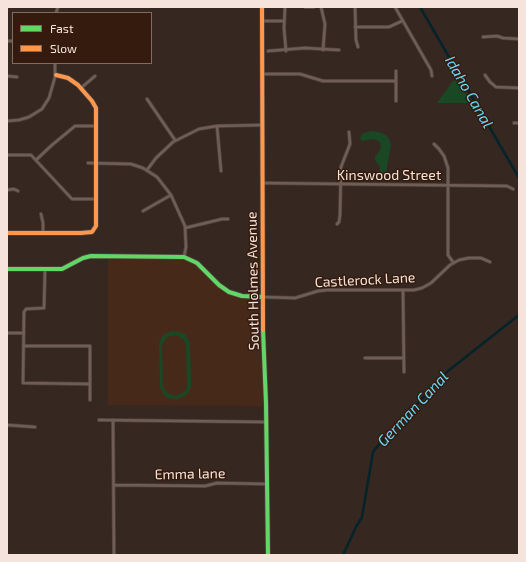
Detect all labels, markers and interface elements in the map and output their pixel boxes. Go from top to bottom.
legend [12,12,152,64]
text: Fast [50,21,73,35]
text: Slow [50,41,77,55]
water label: Idaho Canal [441,53,497,131]
street label: Kinswood Street [337,167,441,183]
street label: South Holmes Avenue [243,211,263,351]
street label: Castlerock Lane [314,269,416,291]
water label: German Canal [374,368,452,450]
street label: Emma lane [155,465,225,483]

